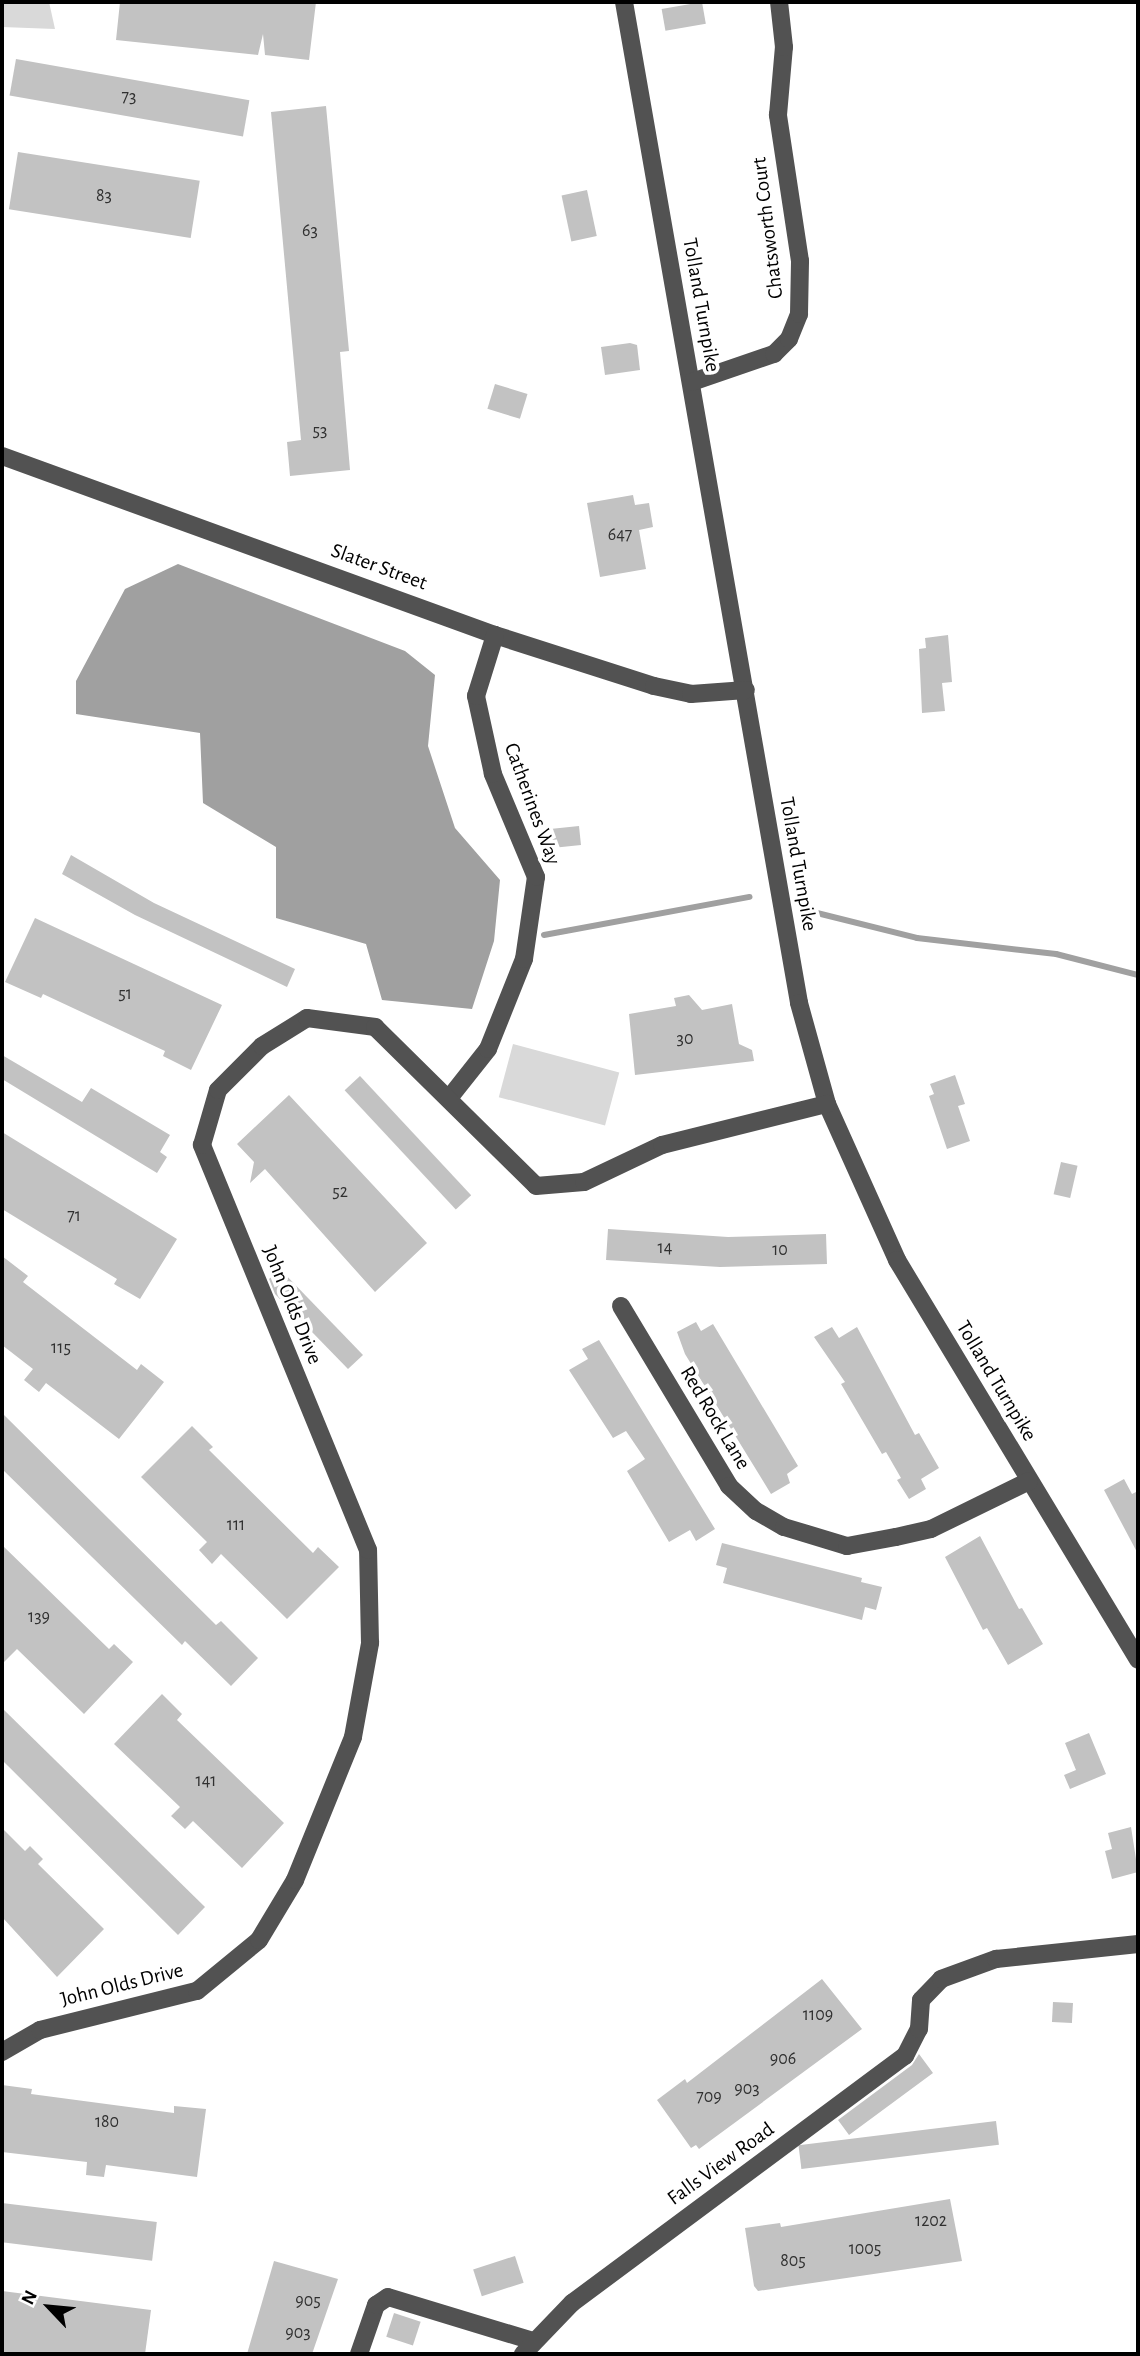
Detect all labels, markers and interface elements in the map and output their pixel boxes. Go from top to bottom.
house number: 73 [122,86,136,108]
street label: Chatsworth Court [747,156,789,300]
house number: 83 [96,185,112,207]
house number: 63 [302,220,318,242]
street label: Tolland Turnpike [677,236,725,374]
house number: 53 [313,420,327,442]
house number: 647 [608,524,632,546]
street label: Slater Street [328,538,430,596]
street label: Catherines Way [498,740,566,868]
street label: Tolland Turnpike [774,795,822,933]
house number: 51 [118,983,132,1005]
house number: 30 [677,1028,693,1050]
house number: 52 [332,1181,348,1203]
house number: 71 [67,1205,81,1227]
house number: 14 [658,1237,672,1259]
house number: 10 [772,1239,788,1261]
street label: John Olds Drive [257,1242,327,1368]
street label: Tolland Turnpike [950,1316,1042,1446]
house number: 115 [51,1337,71,1359]
street label: Red Rock Lane [674,1362,756,1474]
house number: 111 [227,1514,245,1536]
house number: 139 [28,1606,50,1628]
house number: 141 [195,1770,217,1792]
street label: John Olds Drive [58,1958,186,2012]
house number: 1109 [803,2004,833,2026]
house number: 906 [770,2048,796,2070]
house number: 903 [734,2078,760,2100]
house number: 709 [696,2086,722,2108]
house number: 180 [95,2111,119,2133]
street label: Falls View Road [663,2117,779,2211]
house number: 1202 [915,2210,947,2232]
house number: 1005 [849,2238,881,2260]
house number: 805 [780,2250,806,2272]
north arrow [14,2272,84,2342]
text: N [18,2287,41,2308]
house number: 905 [295,2290,321,2312]
house number: 903 [285,2322,311,2344]

